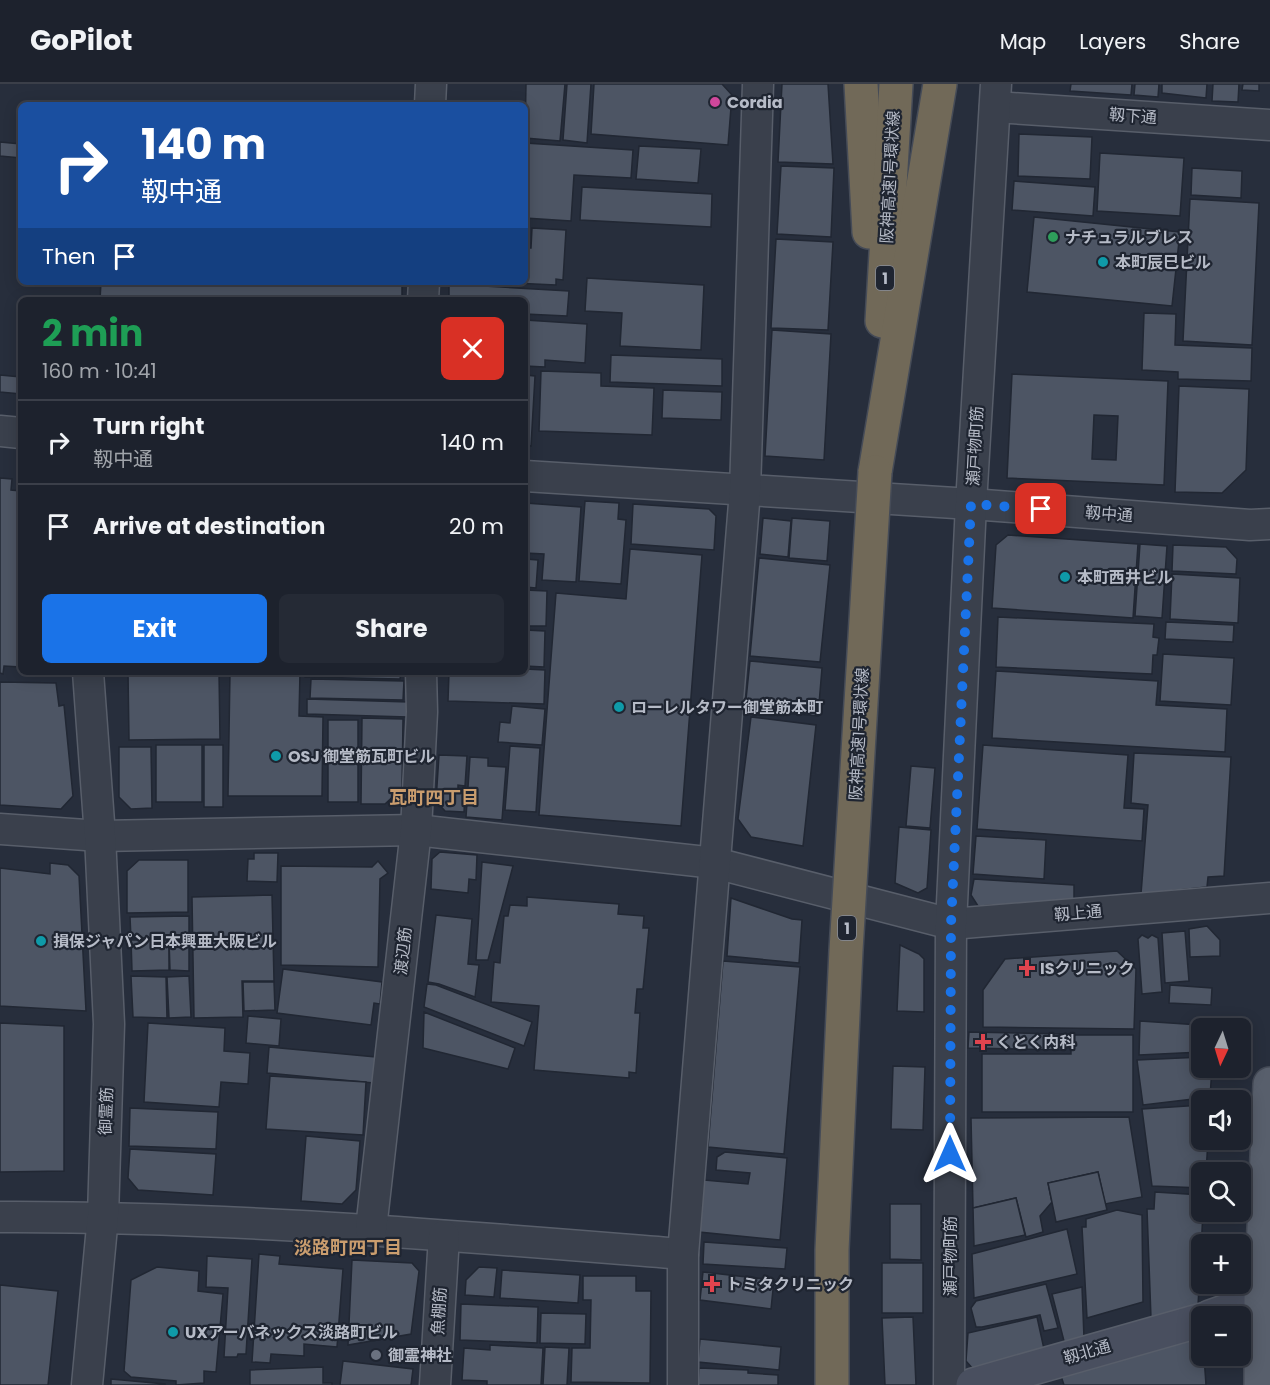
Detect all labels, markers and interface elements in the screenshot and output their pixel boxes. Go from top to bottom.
text: GoPilot [30,21,132,60]
text: Map [1000,27,1046,56]
text: Layers [1079,27,1146,56]
text: Share [1179,27,1240,56]
place label: Cordia [727,91,783,114]
marker: Cordia [708,95,722,109]
street label: 靱下通 [1108,103,1158,129]
street label: 阪神高速1号環状線 [875,110,905,244]
text: 140 m [141,115,266,174]
icon: right [42,126,120,204]
text: 靱中通 [141,173,222,210]
place label: ナチュラルブレス [1065,226,1193,249]
marker: ナチュラルブレス [1046,230,1060,244]
icon: arrive [108,240,141,273]
text: Then [42,241,96,272]
place label: 本町辰巳ビル [1115,251,1211,274]
marker: 本町辰巳ビル [1096,255,1110,269]
road number: 1 [876,266,894,290]
text: 2 min [42,308,143,359]
button: close [441,317,504,380]
text: 160 m · 10:41 [42,357,157,385]
street label: 瀬戸物町筋 [961,405,989,487]
text: Turn right [93,411,204,442]
icon: right [42,426,75,459]
text: 140 m [441,427,504,458]
text: 靱中通 [93,445,153,473]
pin [1015,483,1066,534]
icon: arrive [1024,492,1057,525]
street label: 靱中通 [1084,501,1134,527]
icon: arrive [42,510,75,543]
text: Arrive at destination [93,511,325,542]
text: 20 m [449,511,504,542]
place label: 本町西井ビル [1077,566,1173,589]
marker: 本町西井ビル [1058,570,1072,584]
button: Exit [42,594,267,663]
button: Share [279,594,504,663]
street label: 阪神高速1号環状線 [844,667,874,801]
place label: ローレルタワー御堂筋本町 [631,696,823,719]
marker: ローレルタワー御堂筋本町 [612,700,626,714]
place label: OSJ 御堂筋瓦町ビル [288,745,435,768]
marker: OSJ 御堂筋瓦町ビル [269,749,283,763]
district label: 瓦町四丁目 [389,785,479,810]
street label: 靱上通 [1053,899,1103,927]
road number: 1 [838,916,856,940]
street label: 渡辺筋 [389,926,417,976]
place label: 損保ジャパン日本興亜大阪ビル [53,930,277,953]
marker: 損保ジャパン日本興亜大阪ビル [34,934,48,948]
place label: ISクリニック [1040,957,1135,980]
marker: ISクリニック [1018,959,1036,977]
north arrow [1191,1018,1251,1078]
map controls [1191,1018,1251,1366]
place label: くとく内科 [996,1031,1076,1054]
marker: くとく内科 [974,1033,992,1051]
street label: 御霊筋 [94,1087,118,1135]
button: sound [1191,1090,1251,1150]
position arrow [918,1122,982,1186]
button: search [1191,1162,1251,1222]
street label: 瀬戸物町筋 [939,1216,962,1296]
button: + [1191,1234,1251,1294]
district label: 淡路町四丁目 [294,1235,402,1260]
place label: トミタクリニック [726,1273,854,1296]
marker: トミタクリニック [703,1275,721,1293]
street label: 魚棚筋 [426,1286,452,1336]
button: − [1191,1306,1251,1366]
place label: UXアーバネックス淡路町ビル [185,1321,398,1344]
marker: UXアーバネックス淡路町ビル [166,1325,180,1339]
street label: 靱北通 [1061,1334,1113,1370]
place label: 御霊神社 [388,1344,452,1367]
marker: 御霊神社 [369,1348,383,1362]

